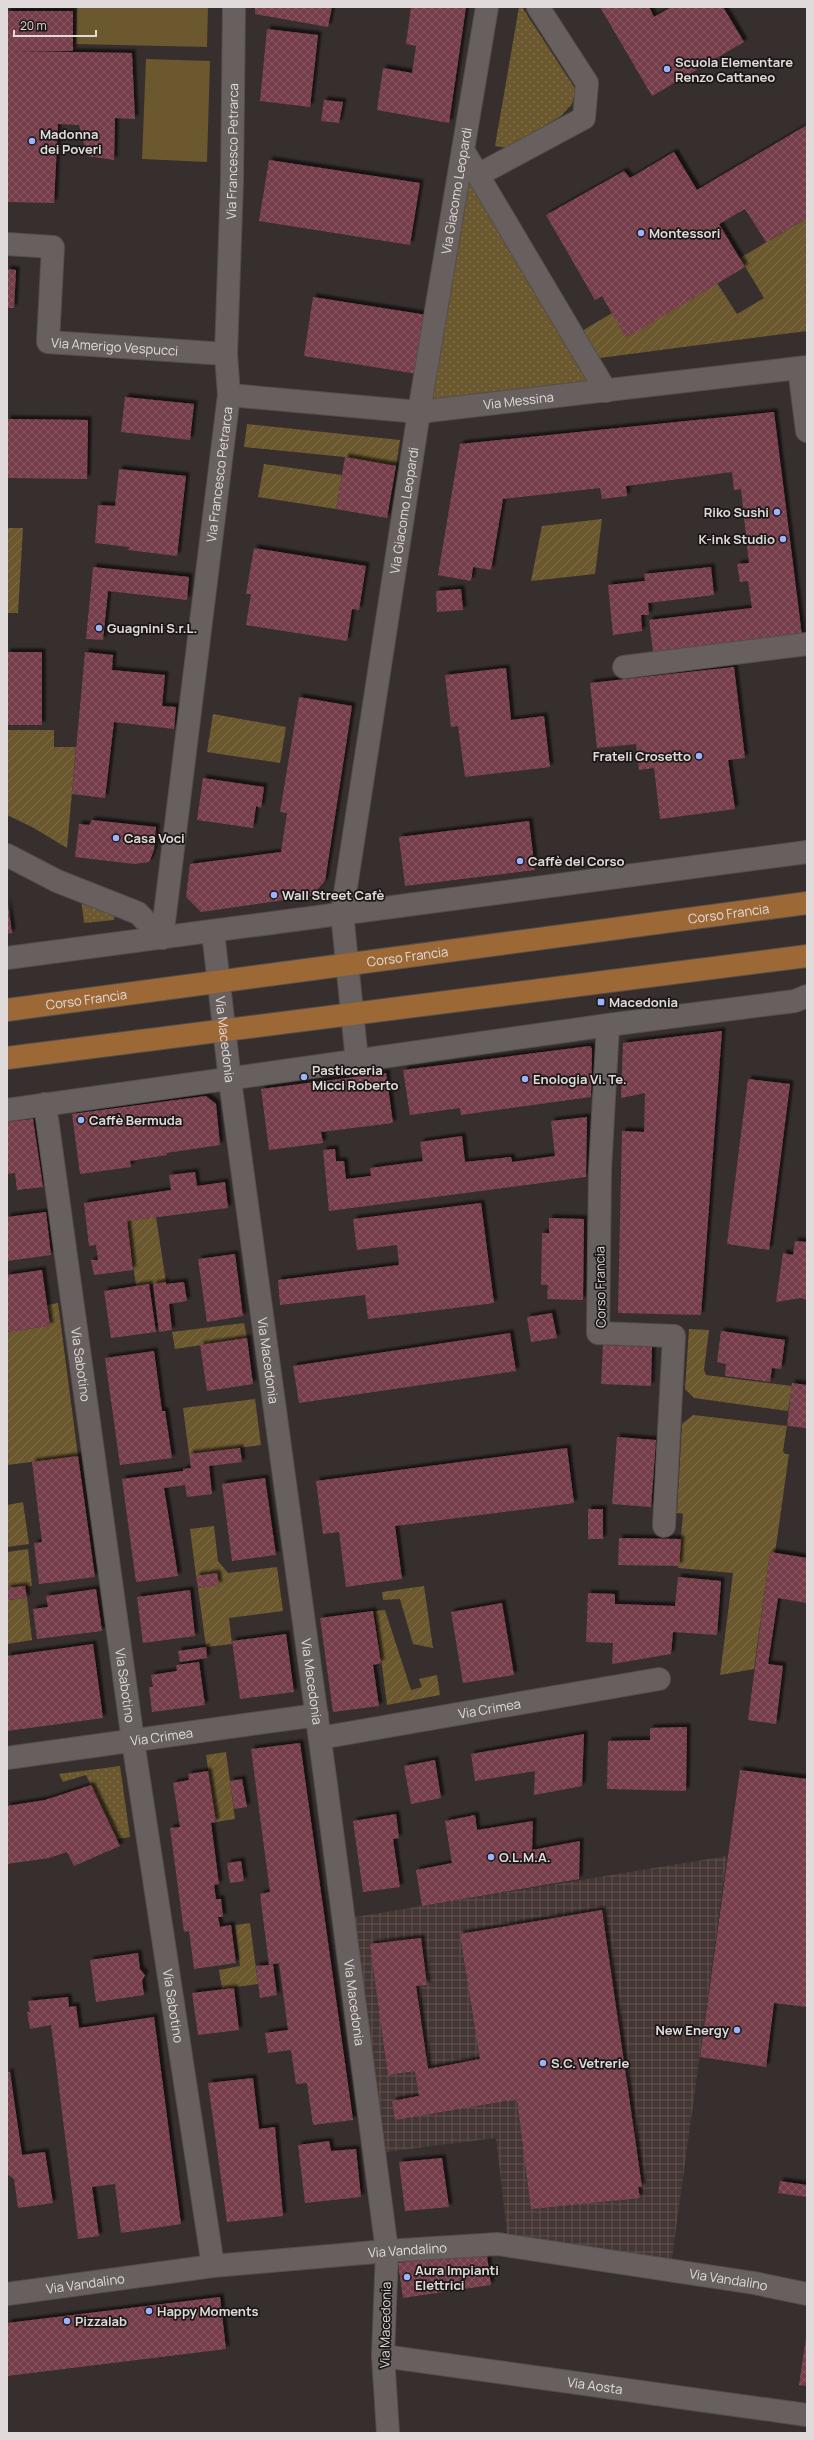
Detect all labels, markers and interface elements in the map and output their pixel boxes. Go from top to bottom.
scale bar [14,12,96,38]
text: 20 m [20,17,47,34]
place label: Scuola Elementare Renzo Cattaneo [675,53,793,86]
marker: Scuola Elementare Renzo Cattaneo [662,64,672,74]
street label: Via Francesco Petrarca [222,83,242,220]
place label: Madonna dei Poveri [40,125,102,158]
street label: Via Giacomo Leopardi [437,126,476,255]
marker: Madonna dei Poveri [27,136,37,146]
place label: Montessori [649,224,720,242]
marker: Montessori [636,228,646,238]
street label: Via Amerigo Vespucci [51,333,179,360]
street label: Via Messina [482,387,555,413]
street label: Via Francesco Petrarca [202,406,236,543]
street label: Via Giacomo Leopardi [385,446,422,575]
place label: Riko Sushi [704,503,769,521]
marker: Riko Sushi [772,507,782,517]
place label: K-ink Studio [698,530,775,548]
marker: K-ink Studio [778,534,788,544]
place label: Guagnini S.r.L. [107,619,197,637]
marker: Guagnini S.r.L. [94,623,104,633]
place label: Frateli Crosetto [593,747,691,765]
marker: Frateli Crosetto [694,751,704,761]
place label: Casa Voci [124,829,185,847]
marker: Casa Voci [111,833,121,843]
place label: Caffè del Corso [528,852,625,870]
marker: Caffè del Corso [515,856,525,866]
place label: Wall Street Cafè [282,886,385,904]
marker: Wall Street Cafè [269,890,279,900]
street label: Corso Francia [687,899,770,928]
street label: Corso Francia [366,942,449,971]
street label: Corso Francia [45,985,128,1014]
place label: Macedonia [609,993,678,1011]
street label: Via Macedonia [211,995,239,1083]
marker: Macedonia [596,997,606,1007]
place label: Pasticceria Micci Roberto [312,1061,399,1094]
place label: Enologia Vi. Te. [533,1070,627,1088]
marker: Pasticceria Micci Roberto [299,1072,309,1082]
marker: Enologia Vi. Te. [520,1074,530,1084]
place label: Caffè Bermuda [89,1111,182,1129]
marker: Caffè Bermuda [76,1115,86,1125]
street label: Corso Francia [590,1246,610,1328]
street label: Via Macedonia [253,1316,283,1405]
street label: Via Sabotino [67,1326,95,1403]
street label: Via Macedonia [297,1637,327,1726]
street label: Via Sabotino [111,1647,139,1724]
street label: Via Crimea [457,1694,522,1723]
street label: Via Crimea [129,1723,194,1750]
place label: O.L.M.A. [499,1848,551,1866]
marker: O.L.M.A. [486,1852,496,1862]
street label: Via Macedonia [340,1959,369,2047]
street label: Via Sabotino [159,1968,188,2045]
place label: New Energy [655,2021,730,2039]
marker: New Energy [732,2025,742,2035]
place label: S.C. Vetrerie [551,2054,629,2072]
marker: S.C. Vetrerie [538,2058,548,2068]
street label: Via Vandalino [367,2238,448,2262]
place label: Aura Impianti Elettrici [415,2261,499,2294]
street label: Via Vandalino [688,2264,770,2295]
street label: Via Vandalino [45,2269,126,2298]
marker: Aura Impianti Elettrici [402,2272,412,2282]
street label: Via Macedonia [375,2282,395,2368]
place label: Happy Moments [157,2302,259,2320]
marker: Happy Moments [144,2306,154,2316]
place label: Pizzalab [75,2312,127,2330]
marker: Pizzalab [62,2316,72,2326]
street label: Via Aosta [566,2373,624,2398]

